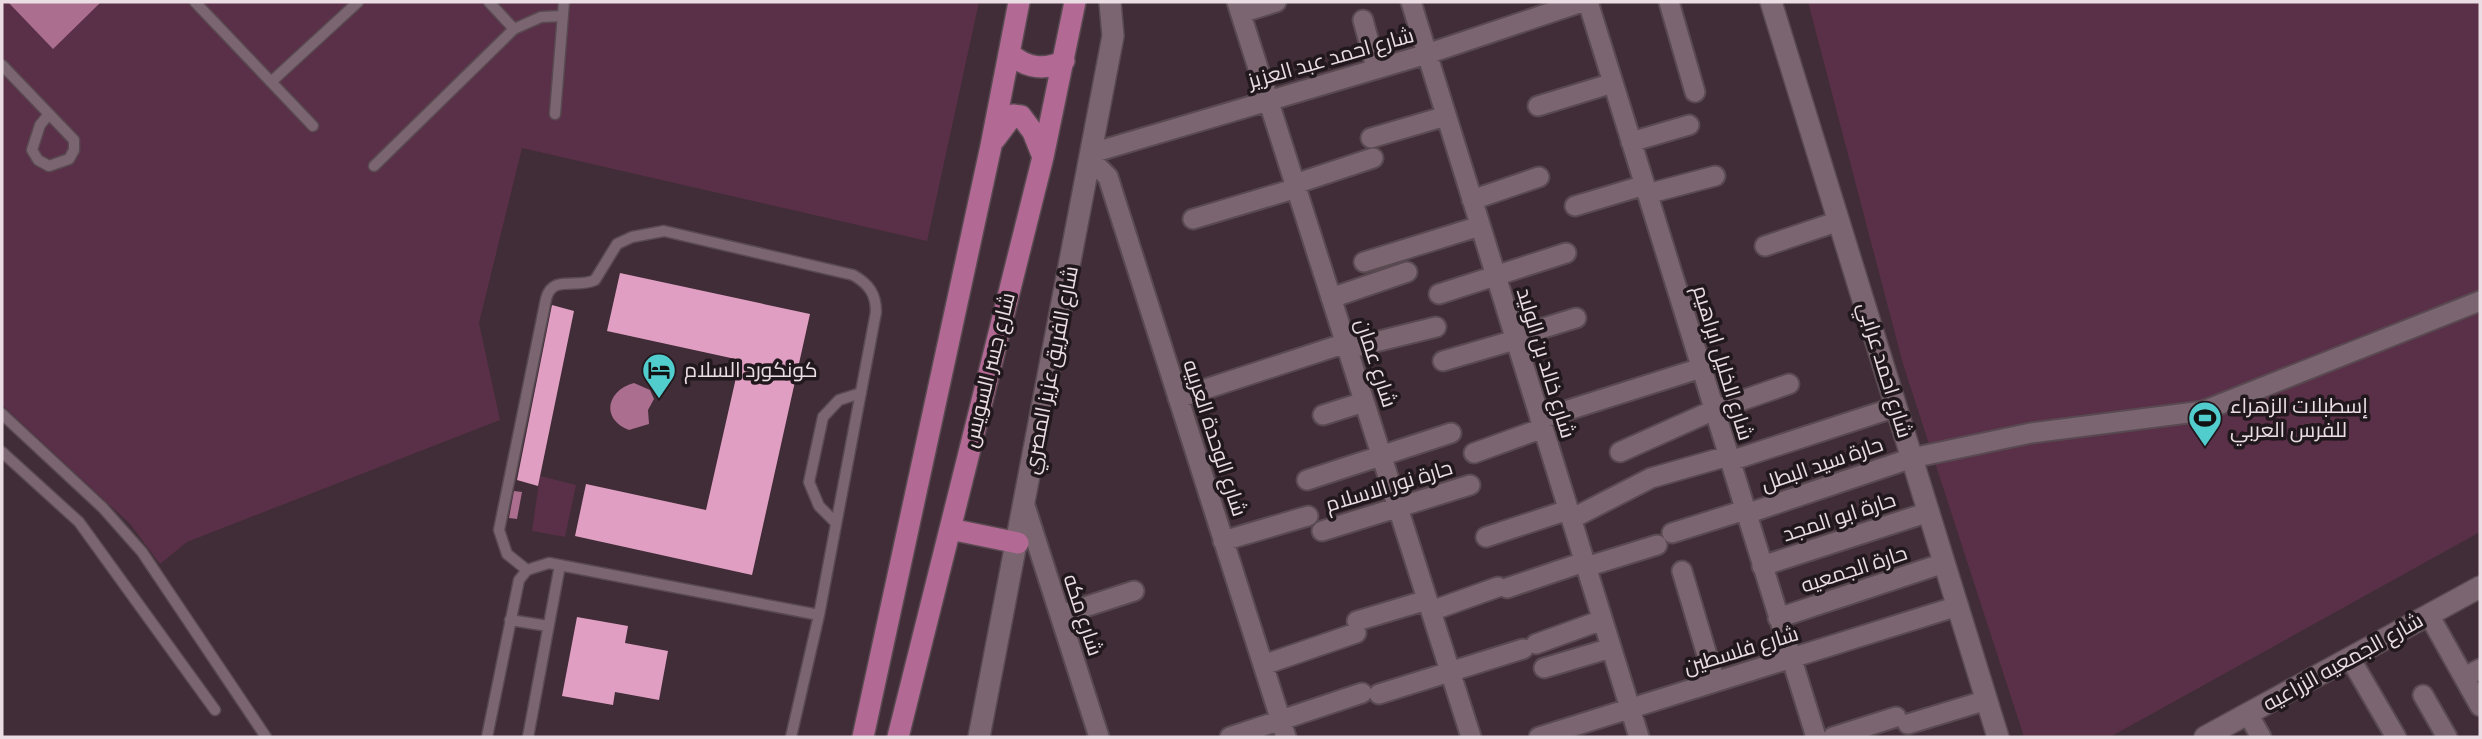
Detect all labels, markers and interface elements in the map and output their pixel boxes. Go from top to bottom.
street label: شارع احمد عبد العزيز [1244,21,1417,95]
street label: شارع الفريق عزيز المصري [1017,264,1087,477]
street label: شارع الخليل ابراهيم [1686,282,1760,444]
street label: شارع خالد بن الوليد [1510,284,1582,442]
street label: شارع جسر السويس [956,290,1022,450]
street label: شارع احمد عرابي [1849,299,1919,442]
street label: شارع عمان [1348,315,1404,411]
hotel icon: كونكورد السلام [640,351,678,400]
place label: كونكورد السلام [684,356,818,384]
street label: شارع الوحدة العربيه [1176,356,1254,520]
place label: إسطبلات الزهراء للفرس العربي [2230,392,2368,446]
sports icon: إسطبلات الزهراء للفرس العربي [2186,399,2224,448]
street label: حارة سيد البطل [1757,430,1886,497]
street label: حارة نور الاسلام [1322,453,1456,519]
street label: حارة ابو المجد [1779,486,1899,548]
street label: حارة الجمعيه [1797,539,1910,598]
street label: شارع مكه [1057,570,1109,660]
street label: شارع الجمعيه الزراعيه [2258,606,2428,718]
street label: شارع فلسطين [1680,619,1802,681]

